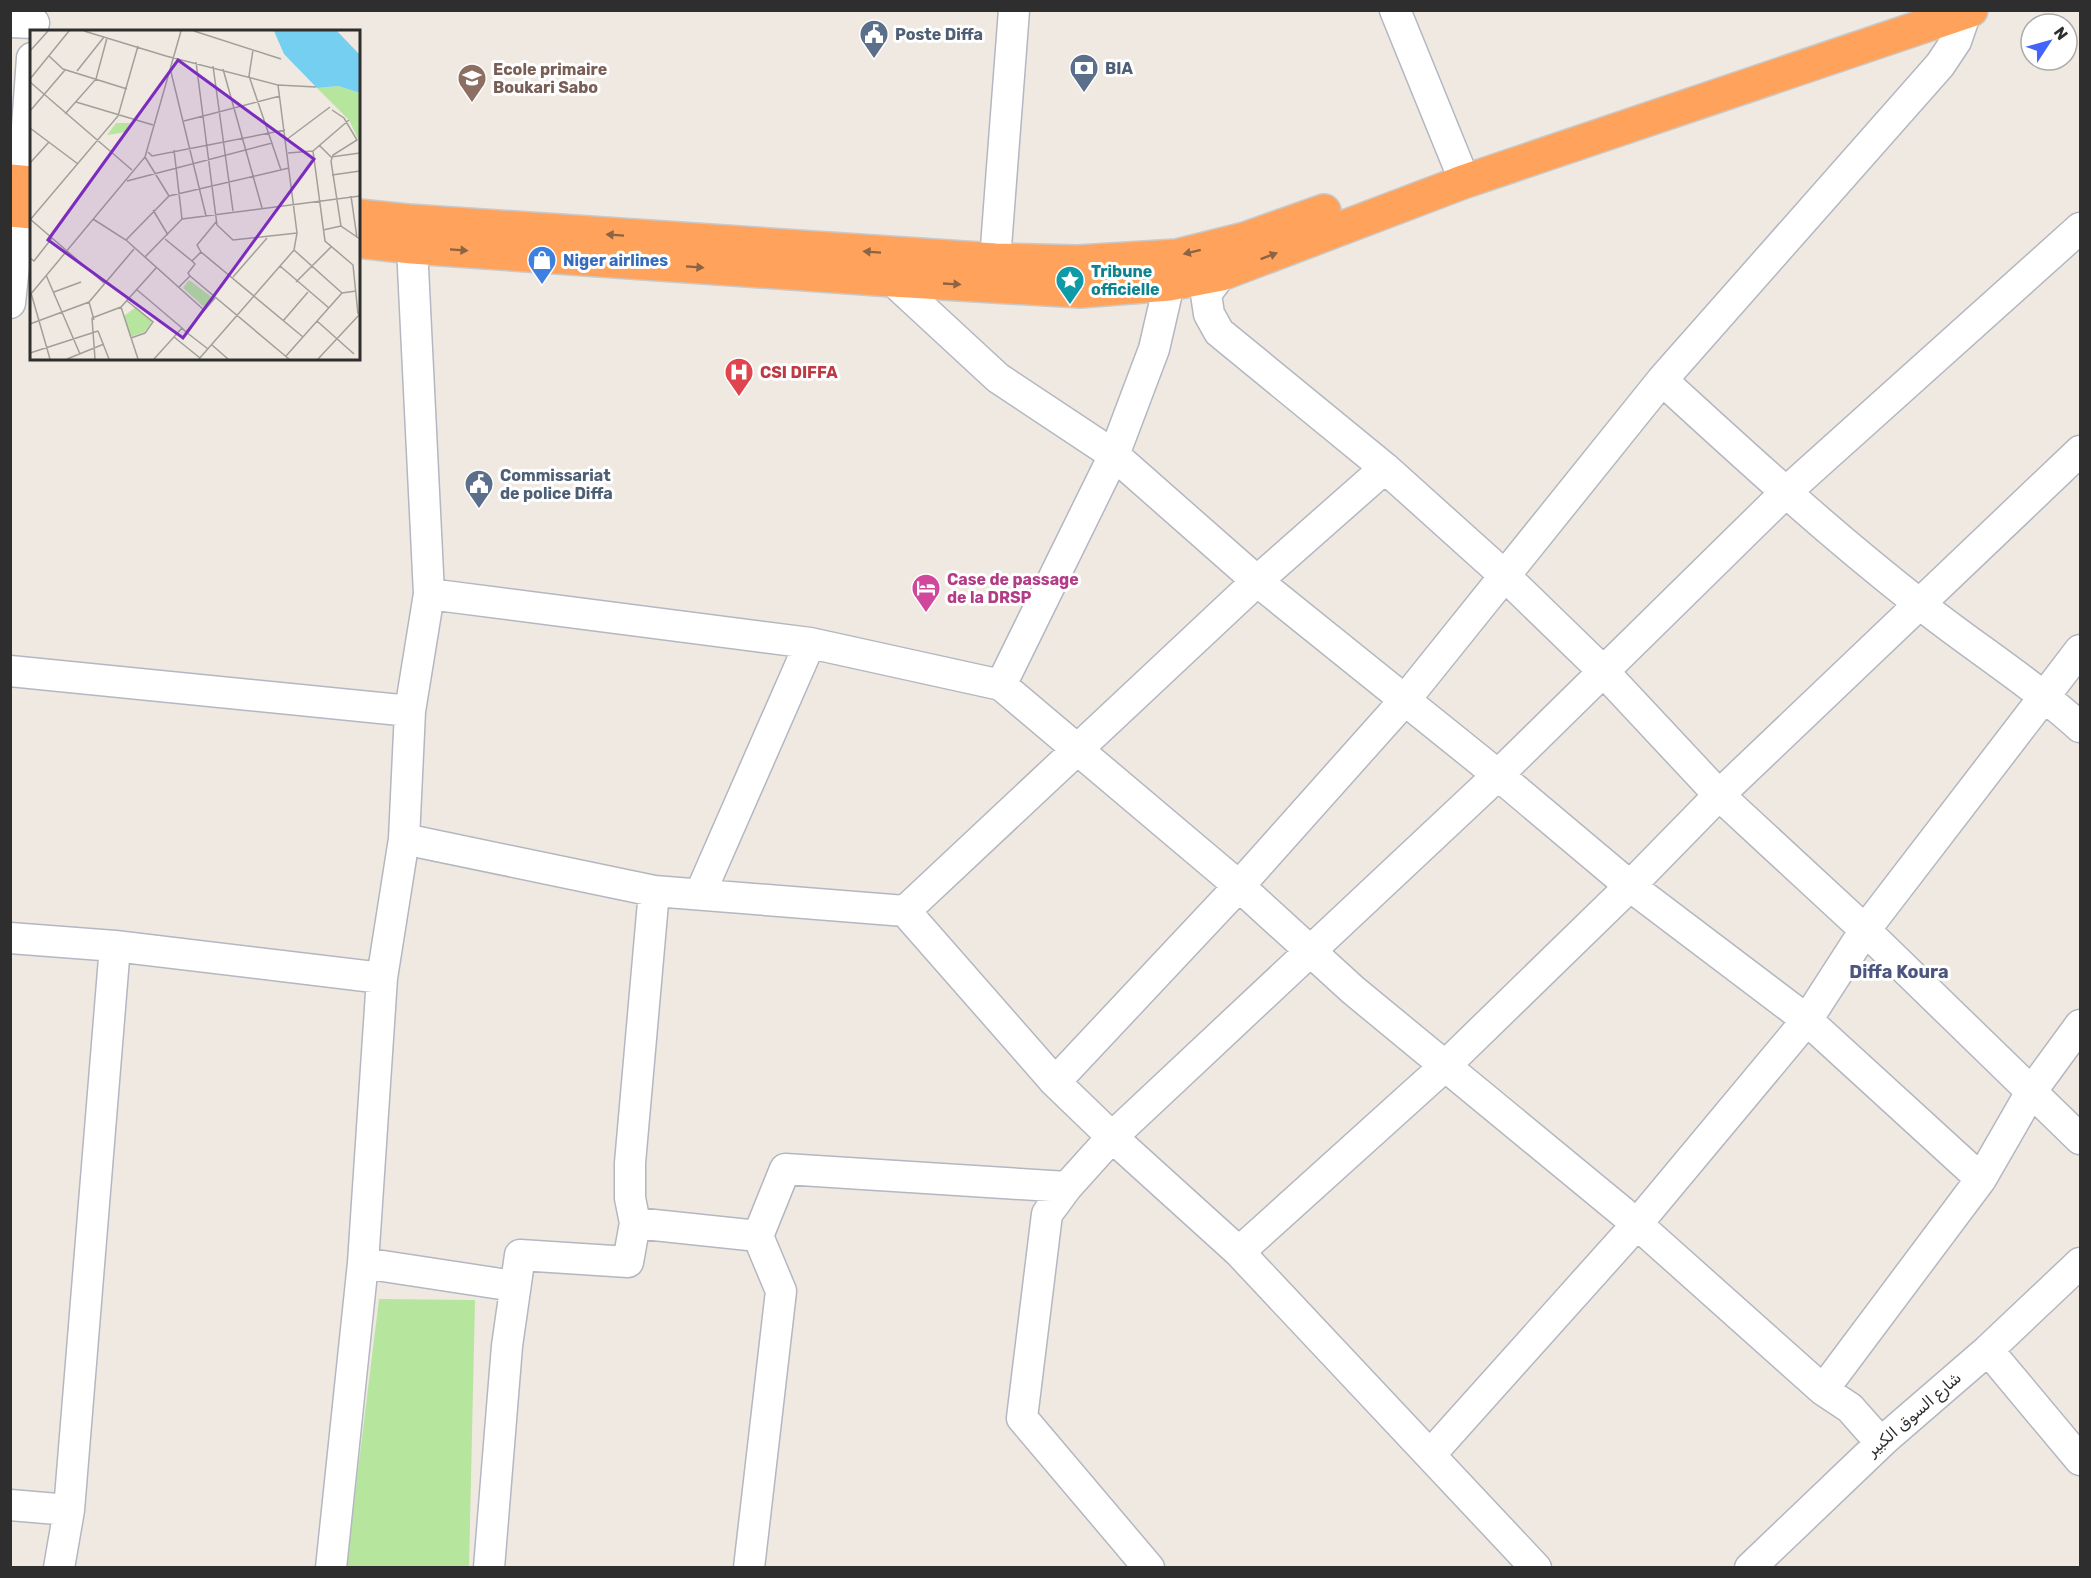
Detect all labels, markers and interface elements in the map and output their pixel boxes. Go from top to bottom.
north arrow [2019,12,2079,72]
public building icon: Poste Diffa [858,18,890,60]
text: N [2050,23,2072,44]
place label: Poste Diffa [895,25,983,44]
inset map [30,30,360,360]
bank icon: BIA [1068,52,1100,94]
place label: BIA [1105,59,1133,78]
place label: Ecole primaire Boukari Sabo [493,60,607,97]
school or university icon: Ecole primaire Boukari Sabo [456,62,488,104]
one-way arrow [605,230,624,240]
shop icon: Niger airlines [526,244,558,286]
one-way arrow [449,245,468,255]
one-way arrow [863,247,882,256]
one-way arrow [1183,247,1201,257]
one-way arrow [1260,250,1278,260]
place label: Niger airlines [563,251,668,270]
one-way arrow [686,262,705,271]
place label: Tribune officielle [1091,262,1160,299]
place icon: Tribune officielle [1054,264,1086,306]
one-way arrow [943,279,962,289]
hospital icon: CSI DIFFA [723,356,755,398]
place label: CSI DIFFA [760,363,838,382]
place label: Commissariat de police Diffa [500,466,613,503]
public building icon: Commissariat de police Diffa [463,468,495,510]
place label: Case de passage de la DRSP [947,570,1079,607]
hotel icon: Case de passage de la DRSP [910,572,942,614]
district label: Diffa Koura [1849,961,1949,983]
street label: شارع السوق الكبير [1862,1368,1966,1462]

